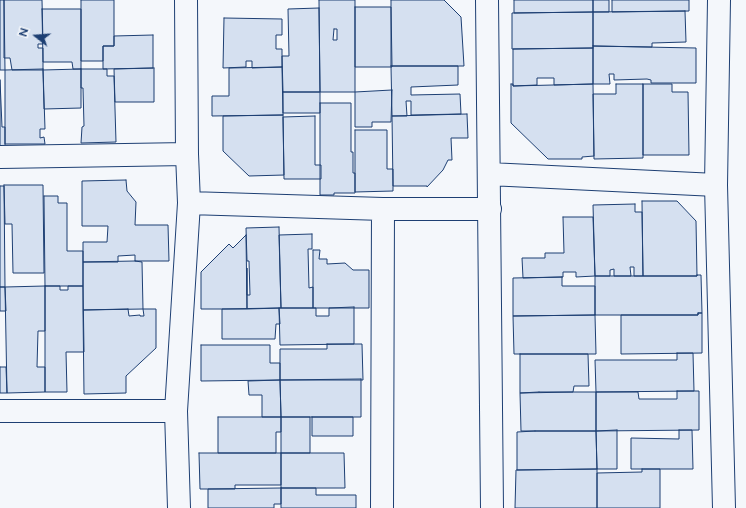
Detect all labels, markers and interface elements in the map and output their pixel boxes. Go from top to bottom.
north arrow [16,16,56,56]
text: N [17,26,31,38]

